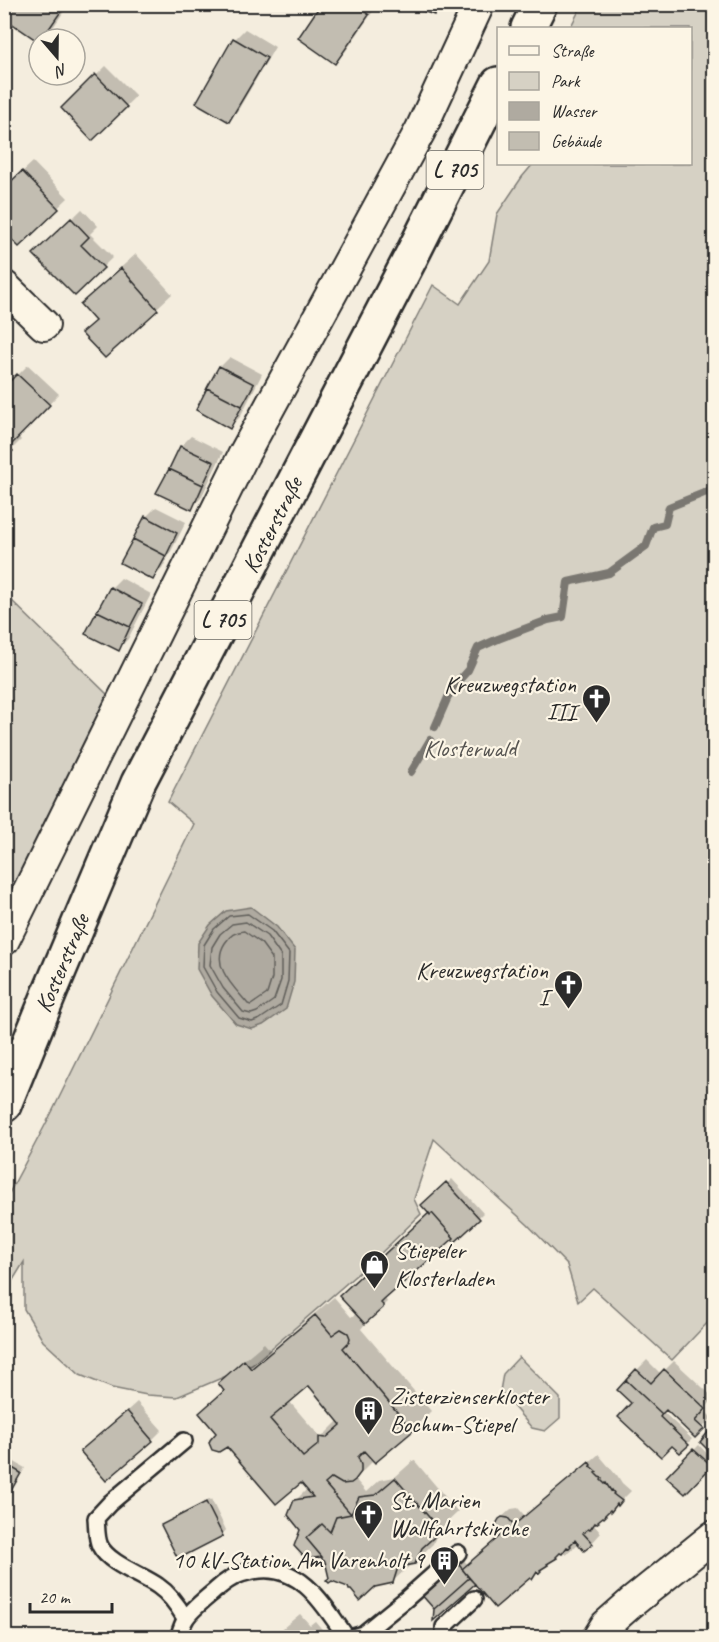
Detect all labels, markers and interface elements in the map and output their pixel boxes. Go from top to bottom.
north arrow [27,27,87,87]
legend [497,27,692,165]
text: Straße [551,40,595,62]
text: N [51,59,70,82]
text: Park [551,70,581,92]
text: Wasser [551,100,598,122]
text: Gebäude [551,130,602,152]
road number: L 705 [426,151,484,189]
street label: Kosterstraße [235,470,310,578]
road number: L 705 [194,601,252,639]
place label: Kreuzwegstation III [444,669,580,727]
church icon: Kreuzwegstation III [581,682,613,724]
park label: Klosterwald [423,733,520,763]
street label: Kosterstraße [28,907,97,1017]
place label: Kreuzwegstation I [416,955,553,1013]
church icon: Kreuzwegstation I [553,968,585,1010]
place label: Stiepeler Klosterladen [395,1235,495,1293]
shop icon: Stiepeler Klosterladen [358,1248,390,1290]
place label: Zisterzienserkloster Bochum-Stiepel [390,1381,551,1439]
building icon: Zisterzienserkloster Bochum-Stiepel [353,1394,385,1436]
place label: St. Marien Wallfahrtskirche [390,1485,530,1543]
church icon: St. Marien Wallfahrtskirche [353,1498,385,1540]
building icon: 10 kV-Station Am Varenholt 9 [429,1544,461,1586]
place label: 10 kV-Station Am Varenholt 9 [172,1545,426,1575]
scale bar [30,1576,112,1614]
text: 20 m [39,1586,72,1608]

